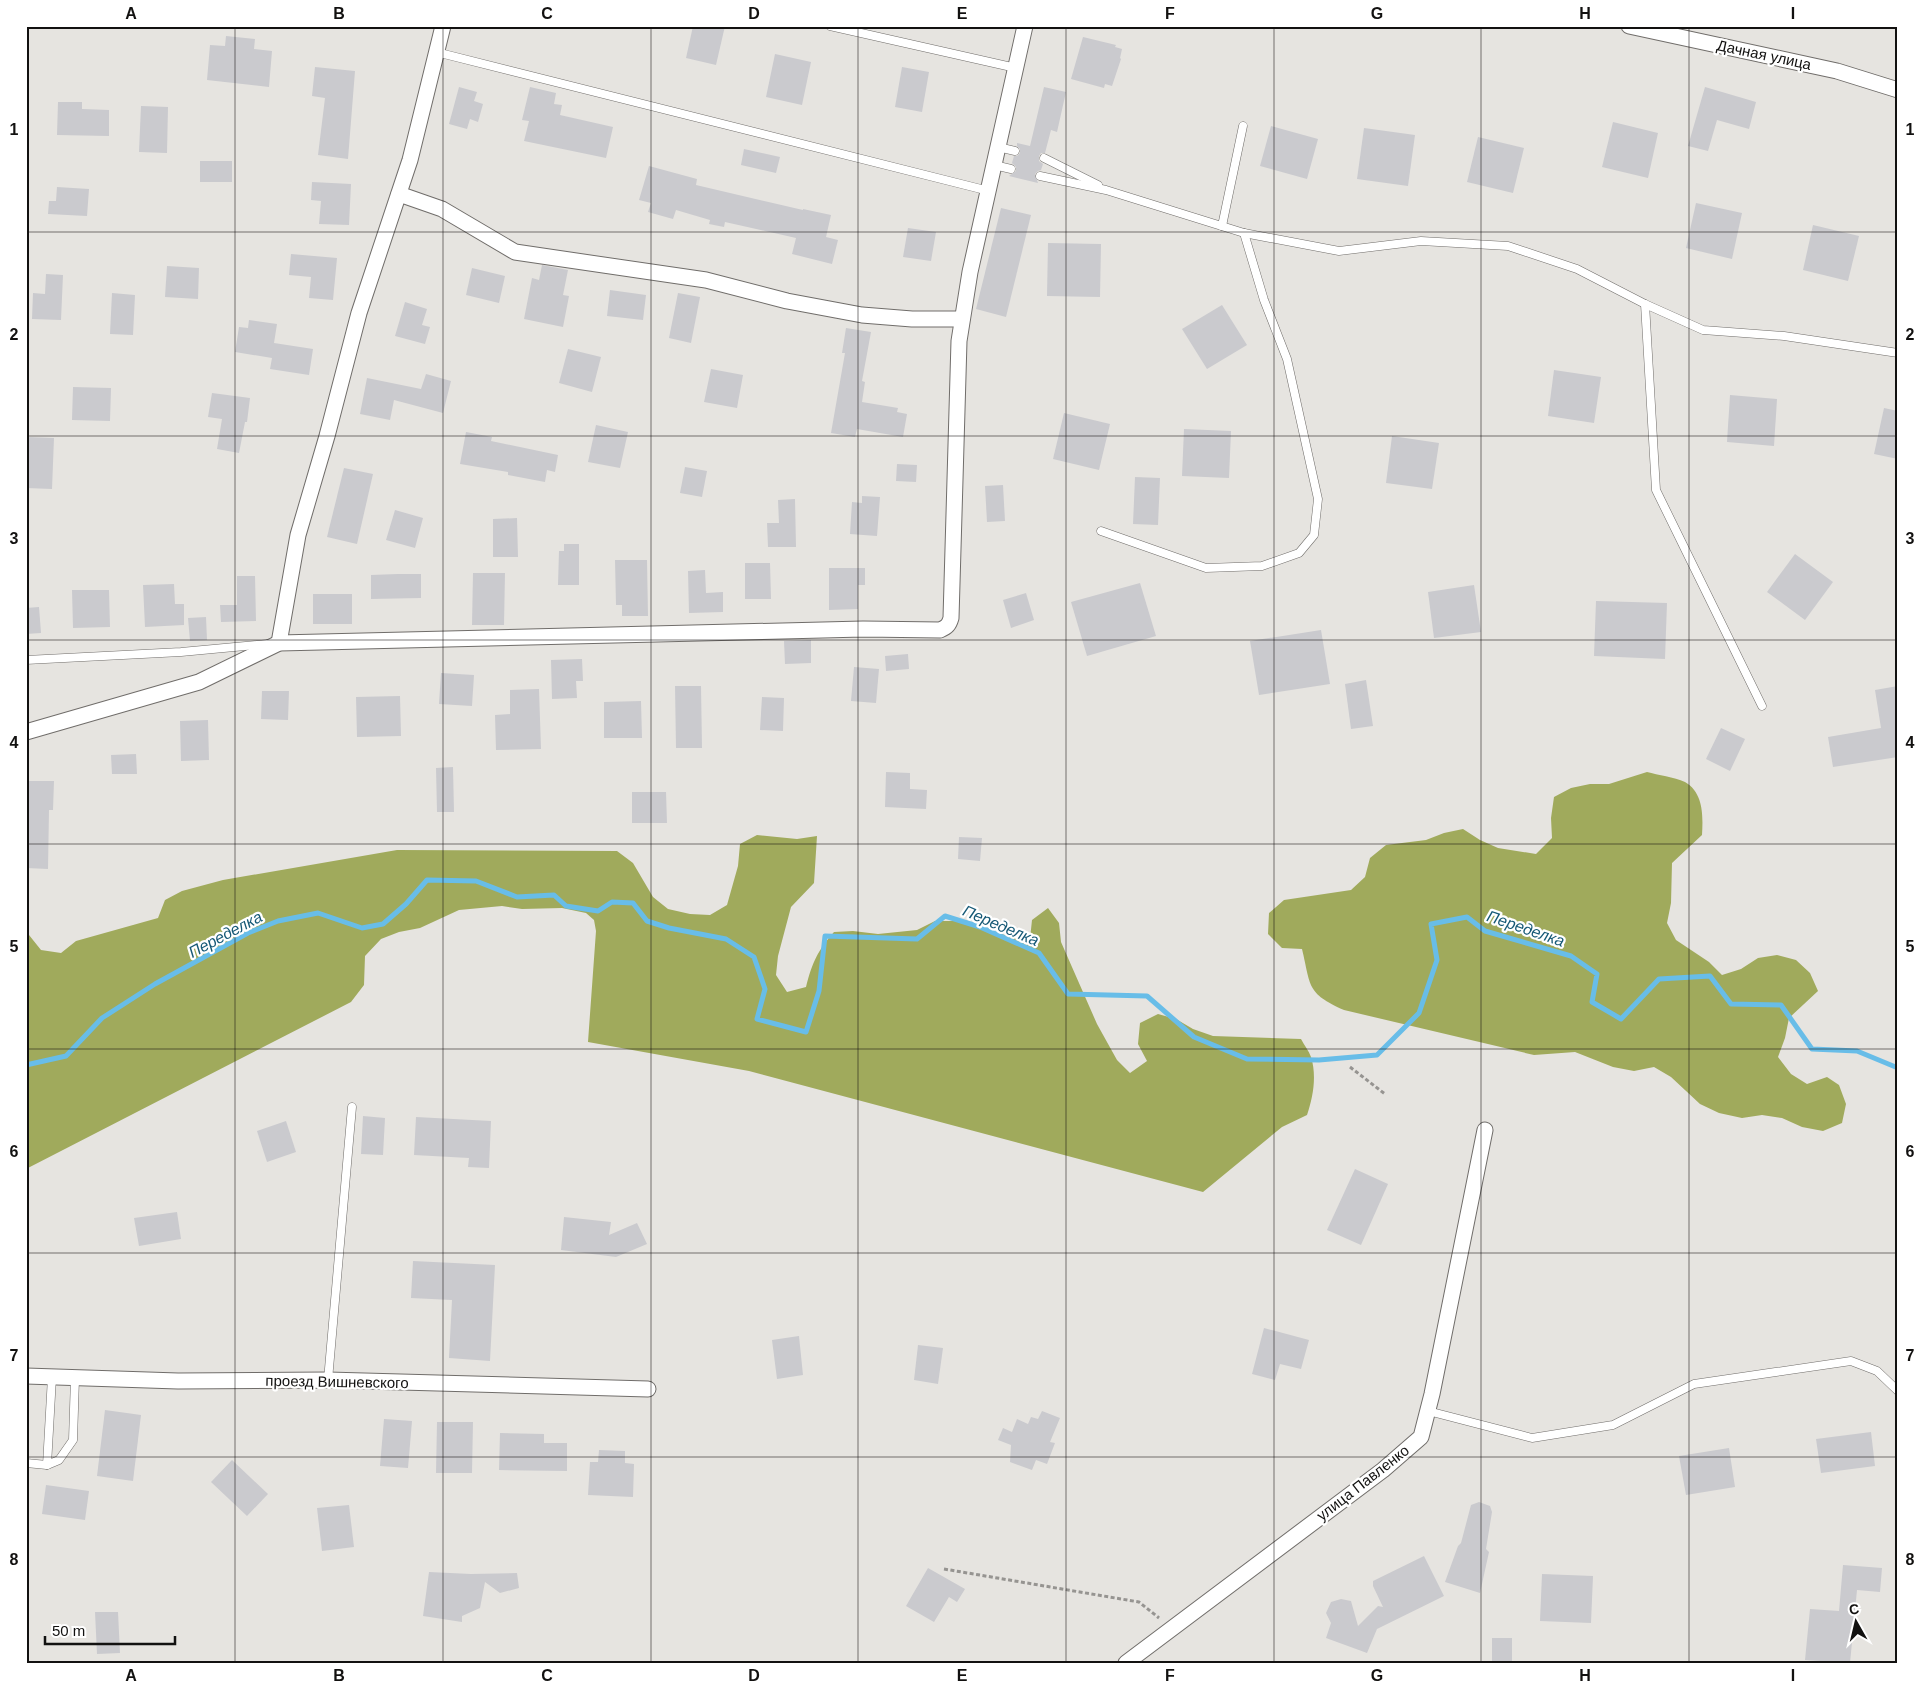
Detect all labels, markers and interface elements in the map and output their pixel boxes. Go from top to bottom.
text: A [125,5,137,22]
text: B [333,5,345,22]
text: C [541,5,553,22]
text: D [748,5,760,22]
text: E [957,5,968,22]
text: F [1165,5,1175,22]
text: G [1371,5,1383,22]
text: H [1579,5,1591,22]
text: I [1791,5,1795,22]
street label: Дачная улица [1715,36,1814,73]
text: 1 [10,121,19,138]
text: 1 [1906,121,1915,138]
text: 2 [10,326,19,343]
text: 2 [1906,326,1915,343]
text: 3 [10,530,19,547]
text: 3 [1906,530,1915,547]
text: 4 [10,734,19,751]
text: 4 [1906,734,1915,751]
water label: Переделка [960,902,1041,949]
water label: Переделка [1485,907,1567,950]
water label: Переделка [186,908,265,961]
text: 5 [10,938,19,955]
text: 5 [1906,938,1915,955]
text: 6 [10,1143,19,1160]
text: 6 [1906,1143,1915,1160]
text: 7 [10,1347,19,1364]
text: 7 [1906,1347,1915,1364]
street label: проезд Вишневского [265,1372,409,1391]
street label: улица Павленко [1313,1441,1412,1524]
text: 8 [10,1551,19,1568]
text: 8 [1906,1551,1915,1568]
north arrow [1832,1596,1882,1646]
text: С [1848,1600,1860,1618]
scale bar [45,1614,175,1646]
text: 50 m [52,1622,85,1639]
text: A [125,1667,137,1684]
text: B [333,1667,345,1684]
text: C [541,1667,553,1684]
text: D [748,1667,760,1684]
text: E [957,1667,968,1684]
text: F [1165,1667,1175,1684]
text: G [1371,1667,1383,1684]
text: H [1579,1667,1591,1684]
text: I [1791,1667,1795,1684]

